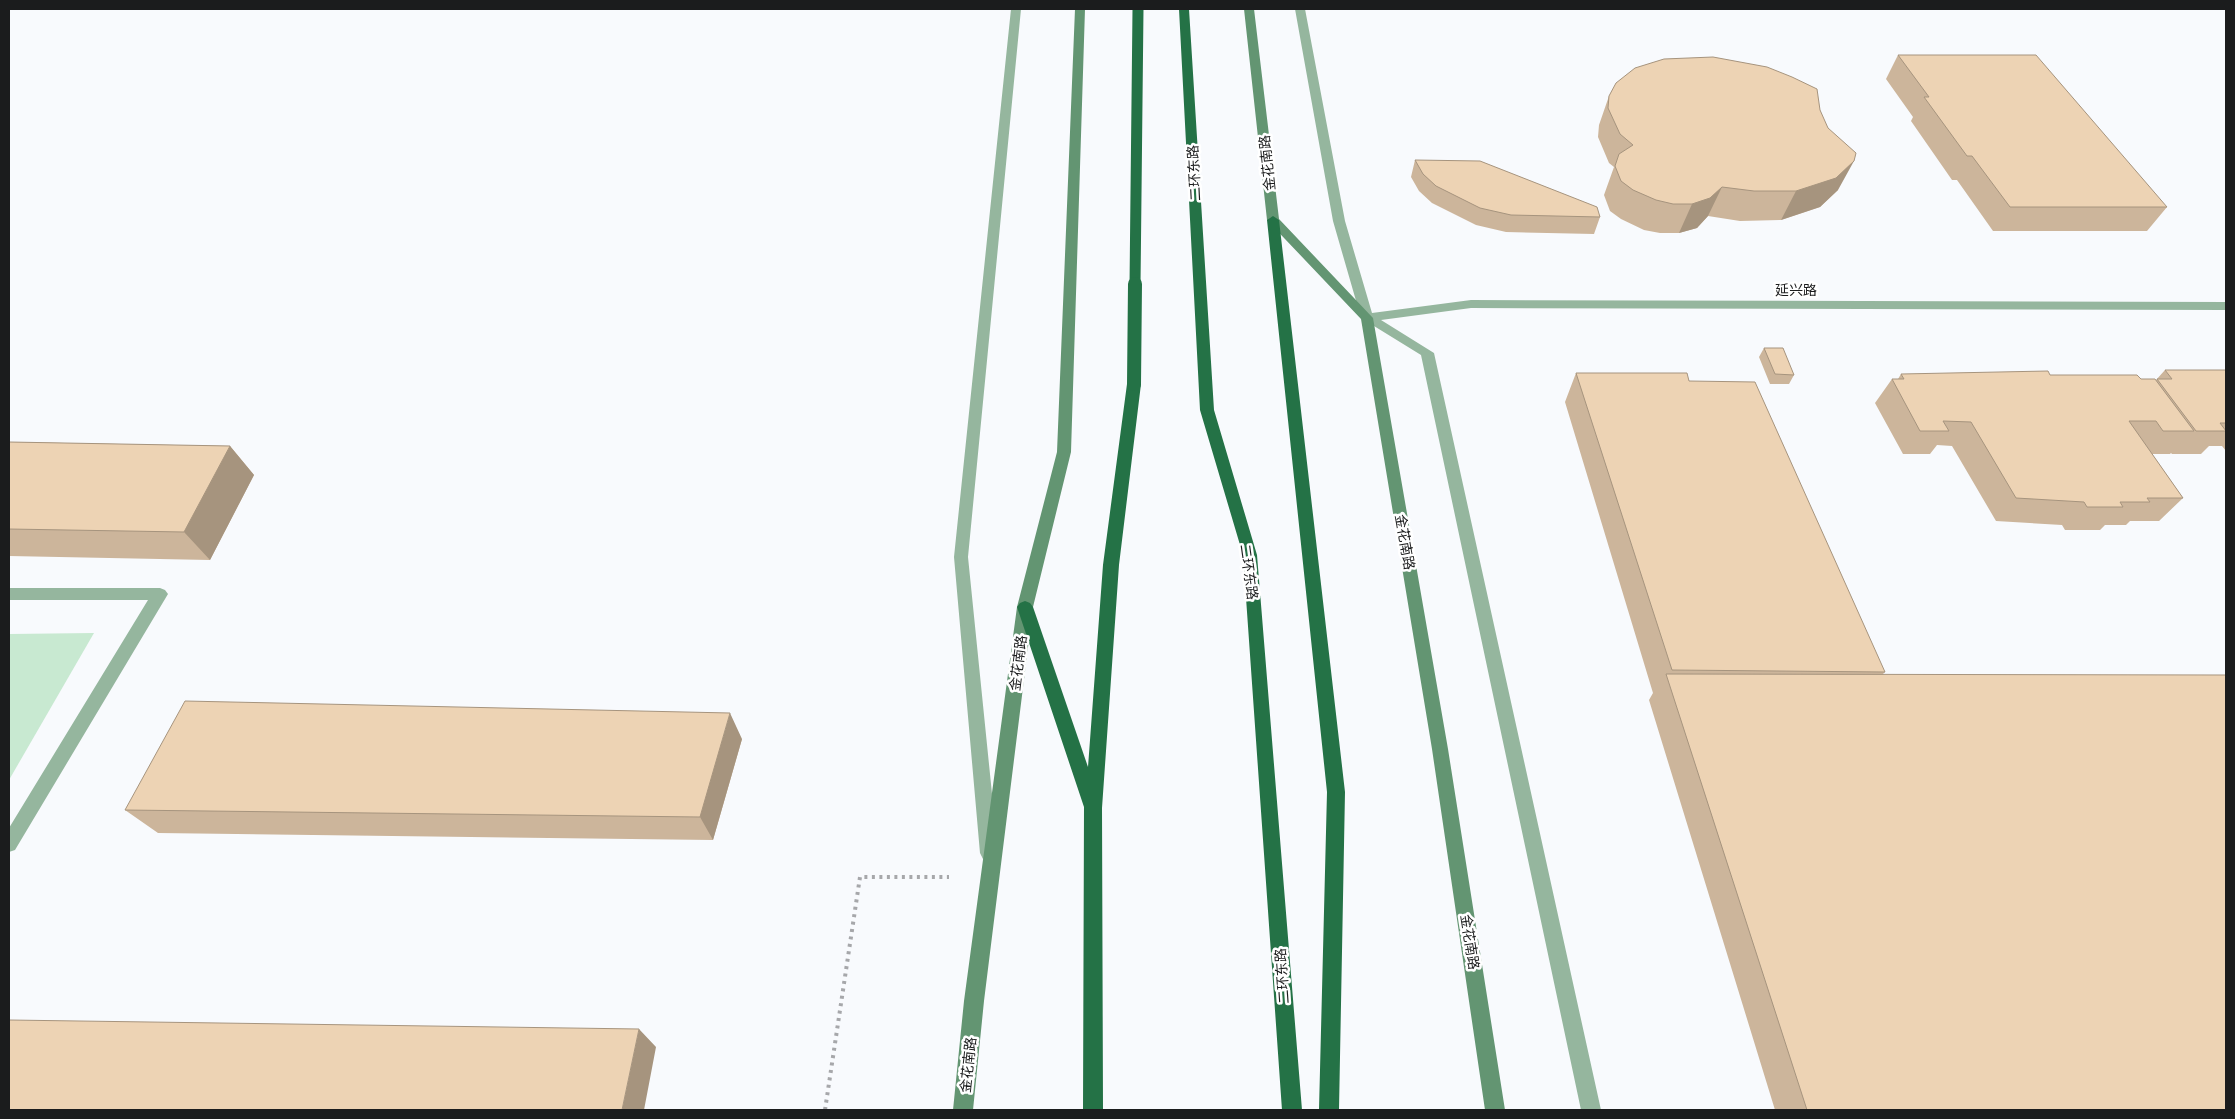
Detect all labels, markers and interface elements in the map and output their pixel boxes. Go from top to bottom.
street label: 金花南路 [1255,134,1279,192]
street label: 二环东路 [1184,145,1204,201]
street label: 延兴路 [1775,281,1817,299]
street label: 金花南路 [1391,513,1419,571]
street label: 二环东路 [1236,543,1262,601]
street label: 金花南路 [1006,634,1030,692]
street label: 金花南路 [1457,913,1483,971]
street label: 二环东路 [1271,947,1293,1005]
street label: 金花南路 [956,1036,980,1094]

